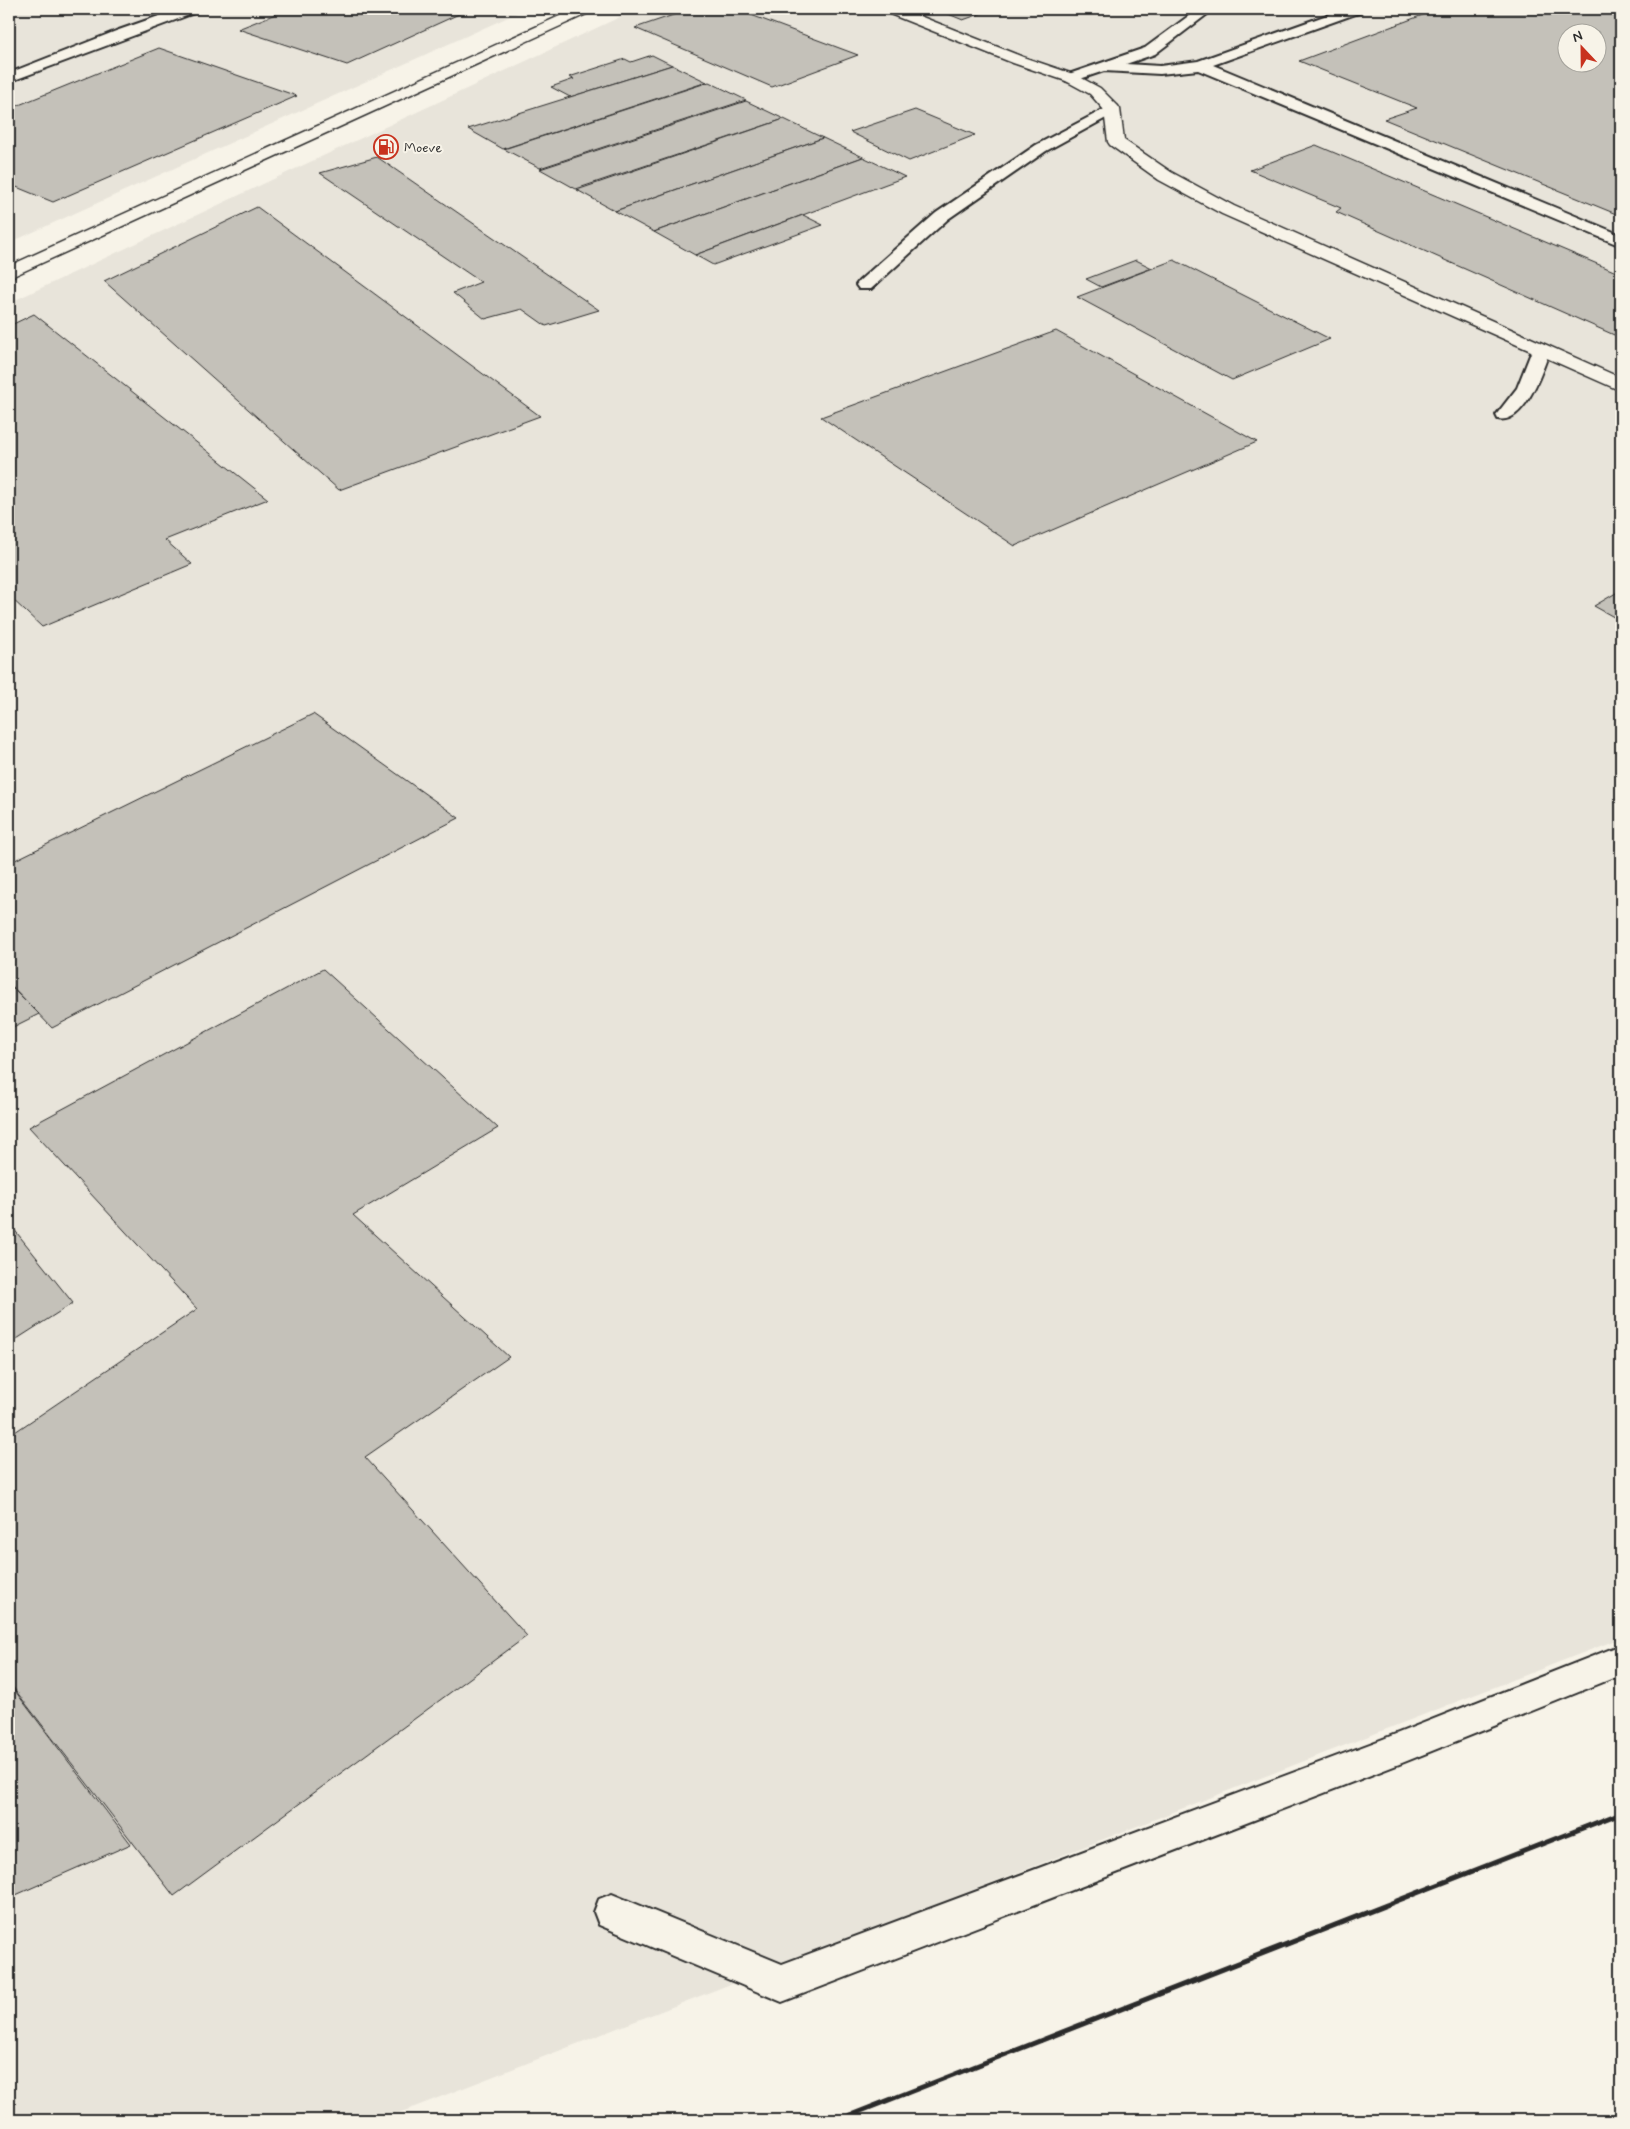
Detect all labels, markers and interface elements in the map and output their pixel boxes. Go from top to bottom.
north arrow [1558,22,1608,72]
text: N [1570,27,1585,47]
fuel station icon: Moeve [373,134,399,160]
place label: Moeve [404,139,442,157]

